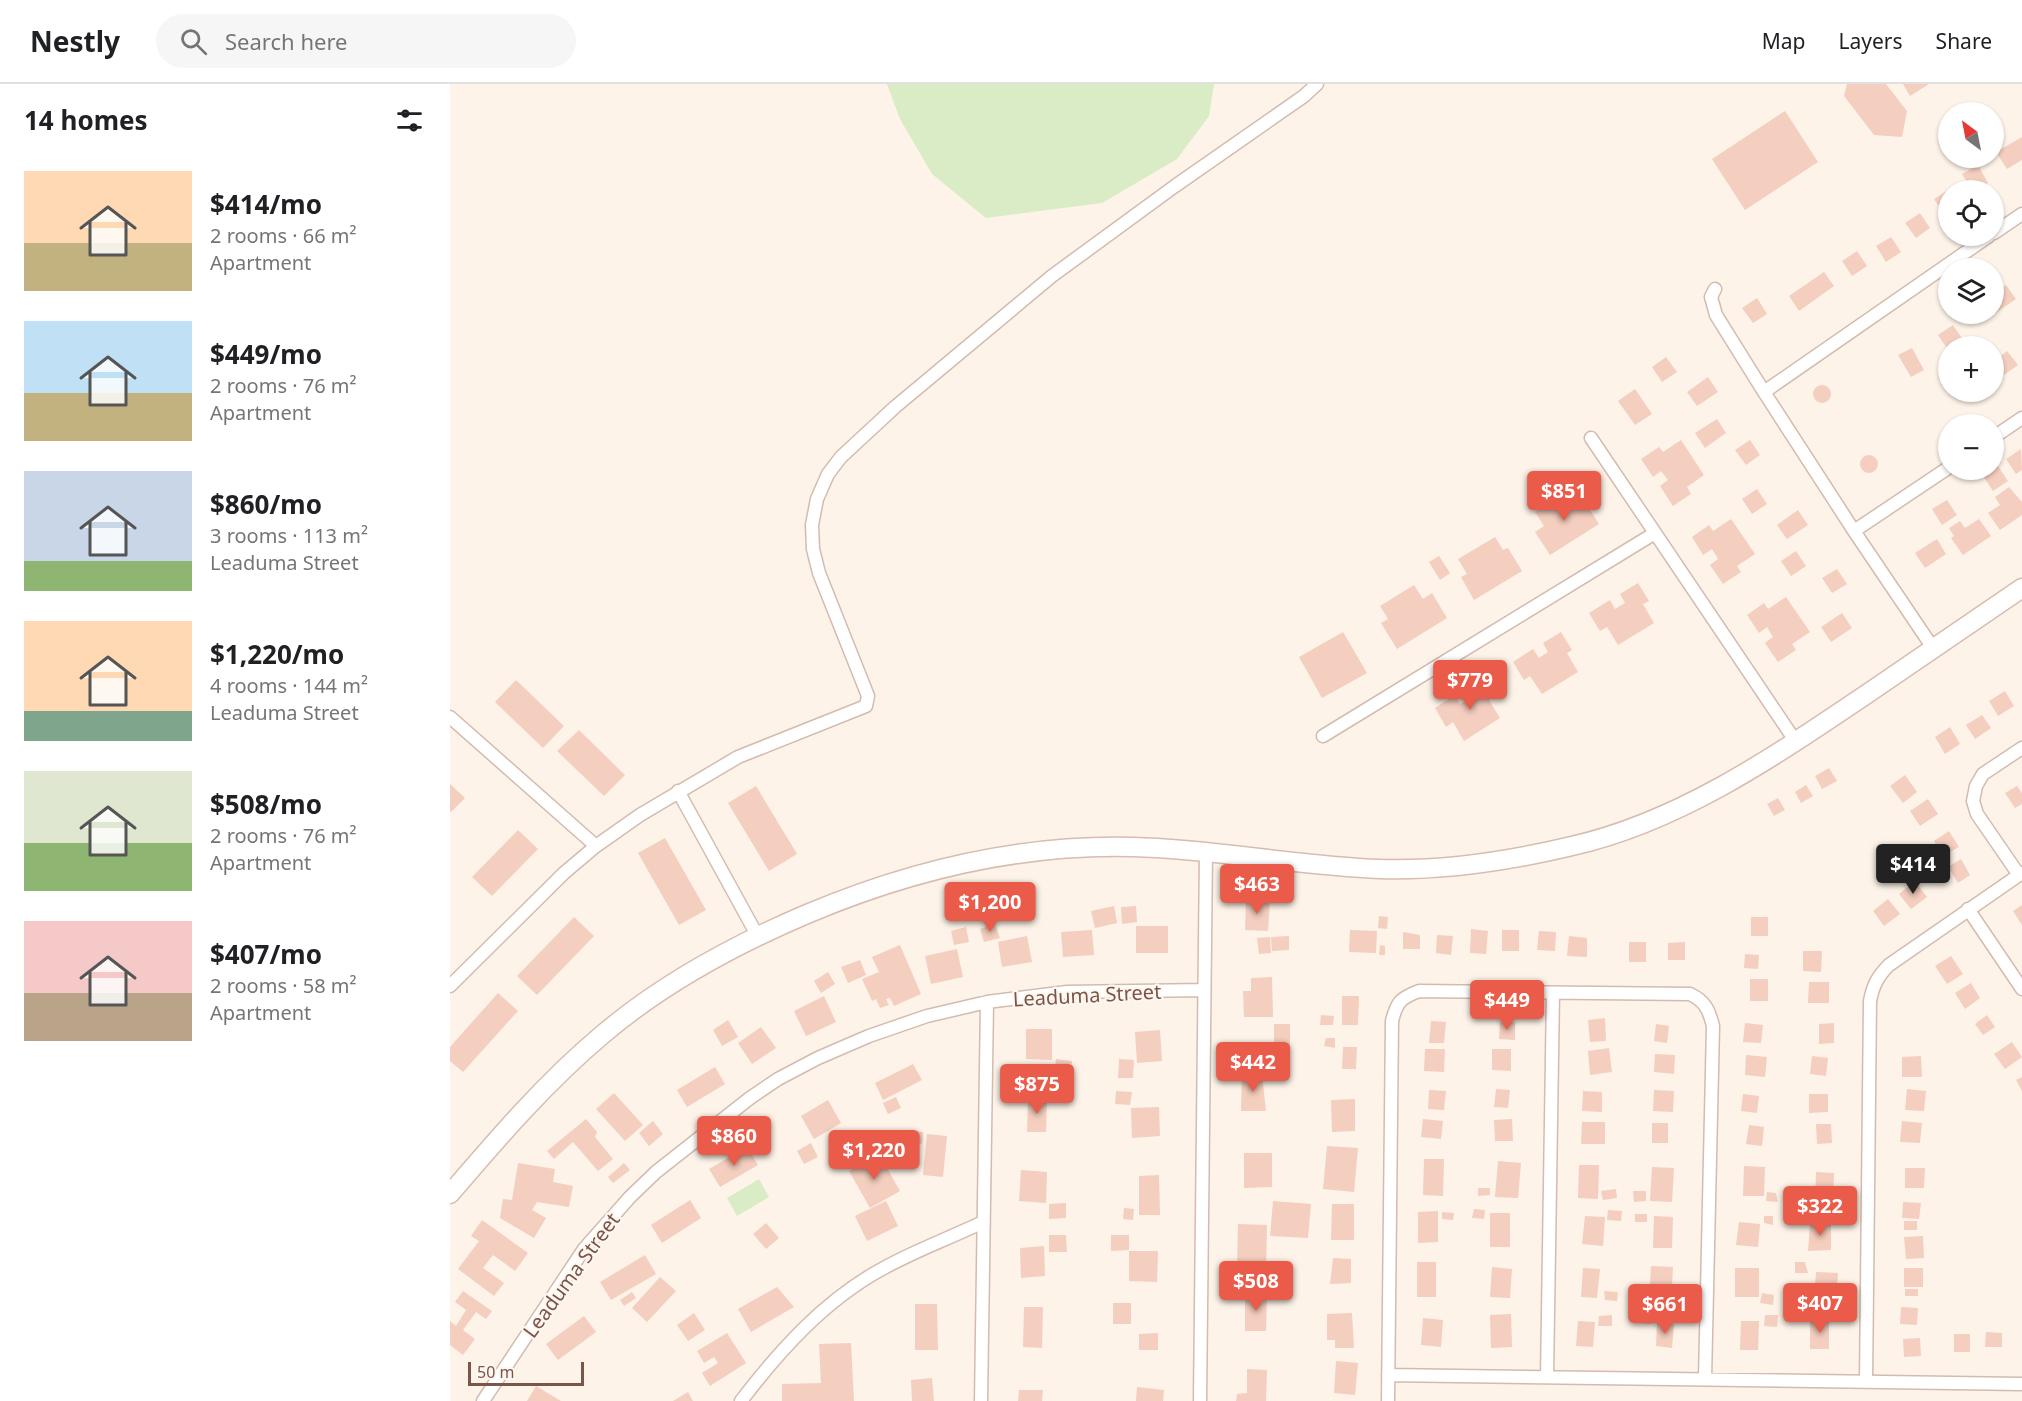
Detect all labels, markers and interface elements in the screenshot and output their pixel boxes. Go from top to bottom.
search box [156,14,576,68]
text: Nestly [30,22,120,60]
icon: search [177,25,210,58]
text: Search here [225,26,347,56]
text: Map [1762,27,1806,55]
text: Layers [1839,27,1903,55]
text: Share [1936,27,1992,55]
text: 14 homes [24,102,148,138]
north arrow [1938,102,2004,168]
map controls [1938,102,2004,480]
icon: filters [393,104,426,137]
button: locate [1938,180,2004,246]
text: $414/mo [210,186,322,222]
icon: home [72,195,144,267]
text: 2 rooms · 66 m² [210,222,357,249]
text: Apartment [210,249,311,276]
button: layers [1938,258,2004,324]
text: $449/mo [210,336,322,372]
button: + [1938,336,2004,402]
icon: home [72,345,144,417]
text: 2 rooms · 76 m² [210,372,357,399]
text: Apartment [210,399,311,426]
button: − [1938,414,2004,480]
pin: $851 [1528,471,1600,522]
text: $851 [1541,477,1587,504]
text: $860/mo [210,486,322,522]
icon: home [72,495,144,567]
text: 3 rooms · 113 m² [210,522,368,549]
text: Leaduma Street [210,549,359,576]
text: $1,220/mo [210,636,344,672]
icon: home [72,645,144,717]
pin: $779 [1434,660,1506,711]
text: $779 [1447,666,1493,693]
text: 4 rooms · 144 m² [210,672,368,699]
text: Leaduma Street [210,699,359,726]
text: $508/mo [210,786,322,822]
icon: home [72,795,144,867]
text: 2 rooms · 76 m² [210,822,357,849]
pin: $414 [1877,844,1949,895]
text: Apartment [210,849,311,876]
text: $414 [1890,850,1936,877]
pin: $463 [1221,864,1293,915]
text: $463 [1234,870,1280,897]
pin: $1,200 [941,882,1039,933]
text: $1,200 [959,888,1021,915]
text: $407/mo [210,936,322,972]
icon: home [72,945,144,1017]
text: 2 rooms · 58 m² [210,972,357,999]
street label: Leaduma Street [1012,978,1162,1012]
pin: $449 [1471,980,1543,1031]
text: $449 [1484,986,1530,1013]
text: Apartment [210,999,311,1026]
pin: $442 [1217,1042,1289,1093]
text: $442 [1230,1048,1276,1075]
pin: $875 [1001,1064,1073,1115]
text: $875 [1014,1070,1060,1097]
pin: $860 [698,1116,770,1167]
text: $860 [711,1122,757,1149]
pin: $1,220 [825,1130,923,1181]
text: $1,220 [843,1136,905,1163]
pin: $322 [1784,1186,1856,1237]
text: $322 [1797,1192,1843,1219]
street label: Leaduma Street [516,1207,626,1343]
pin: $508 [1220,1261,1292,1312]
text: $508 [1233,1267,1279,1294]
pin: $407 [1784,1283,1856,1334]
pin: $661 [1629,1284,1701,1335]
text: $407 [1797,1289,1843,1316]
text: $661 [1642,1290,1688,1317]
scale bar [468,1359,584,1386]
text: 50 m [477,1361,514,1383]

